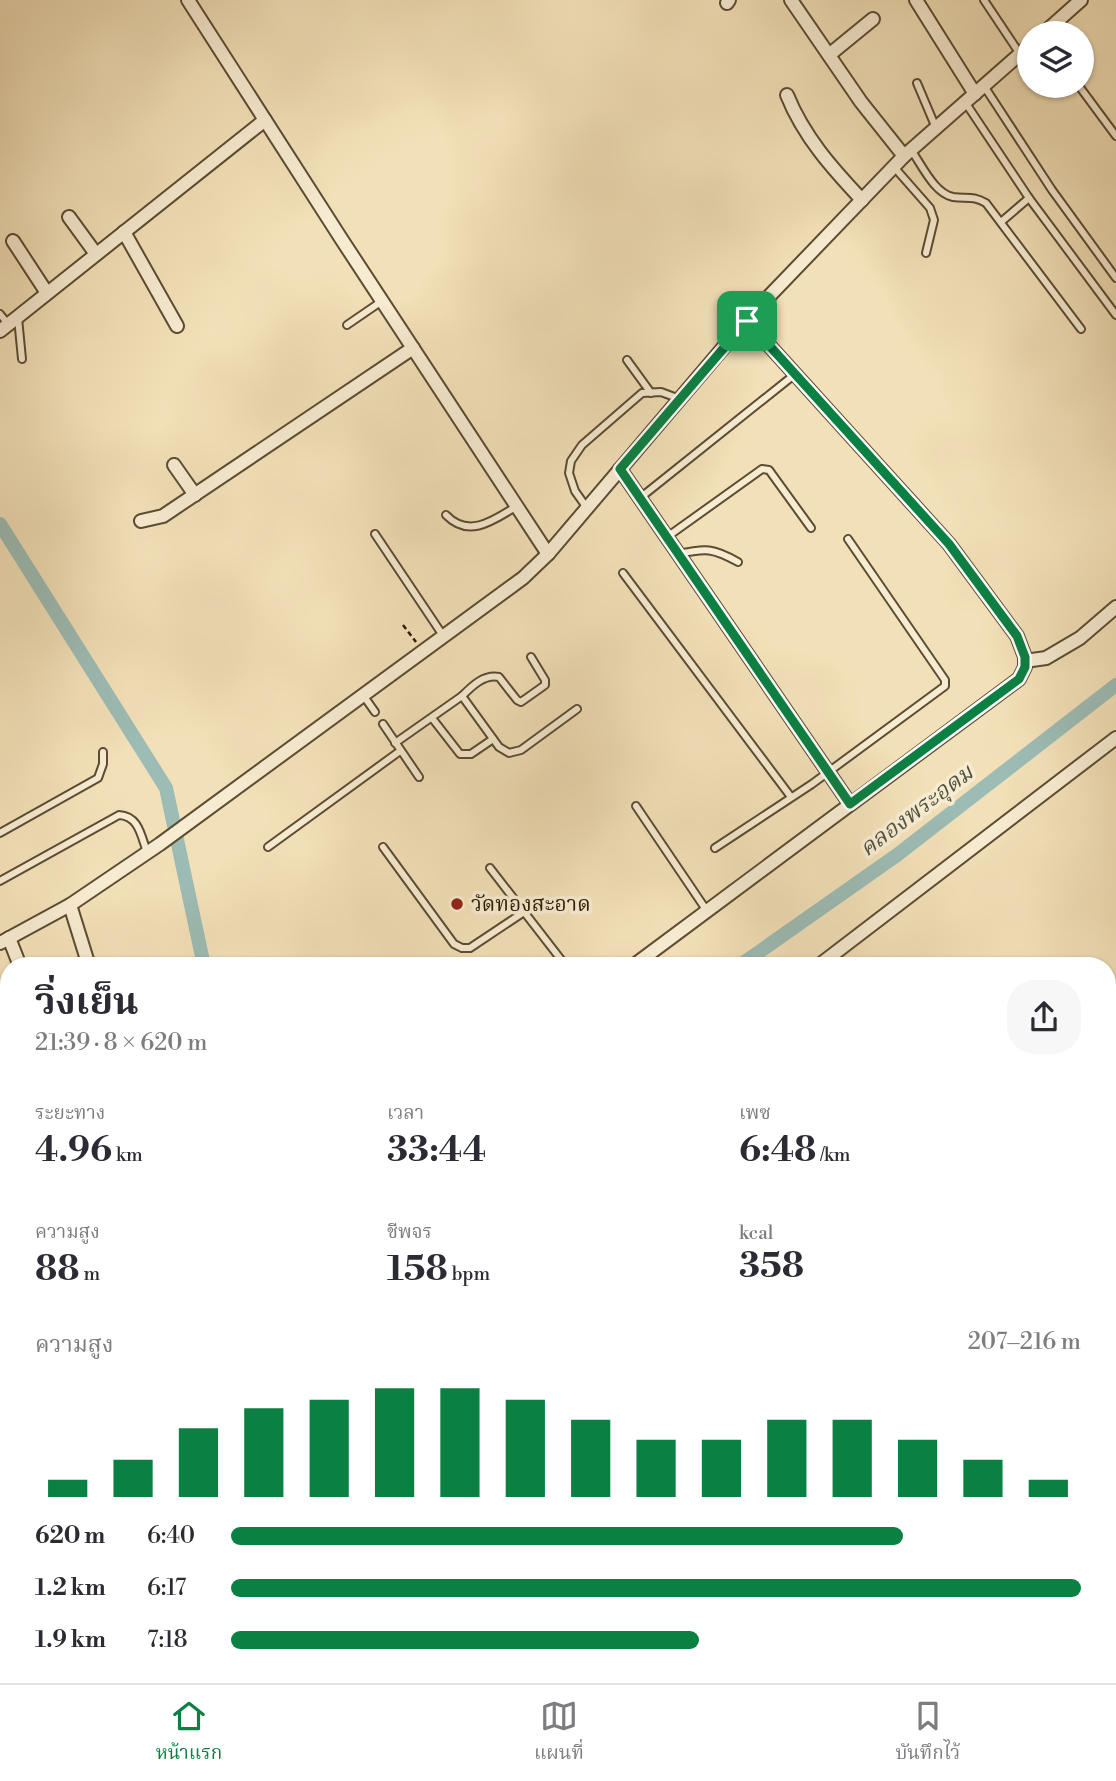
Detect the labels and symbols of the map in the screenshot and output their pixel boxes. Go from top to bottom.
pin [717,291,777,351]
water label: คลองพระอุดม [854,758,980,863]
place label: วัดทองสะอาด [471,892,591,918]
marker: วัดทองสะอาด [449,896,465,912]

